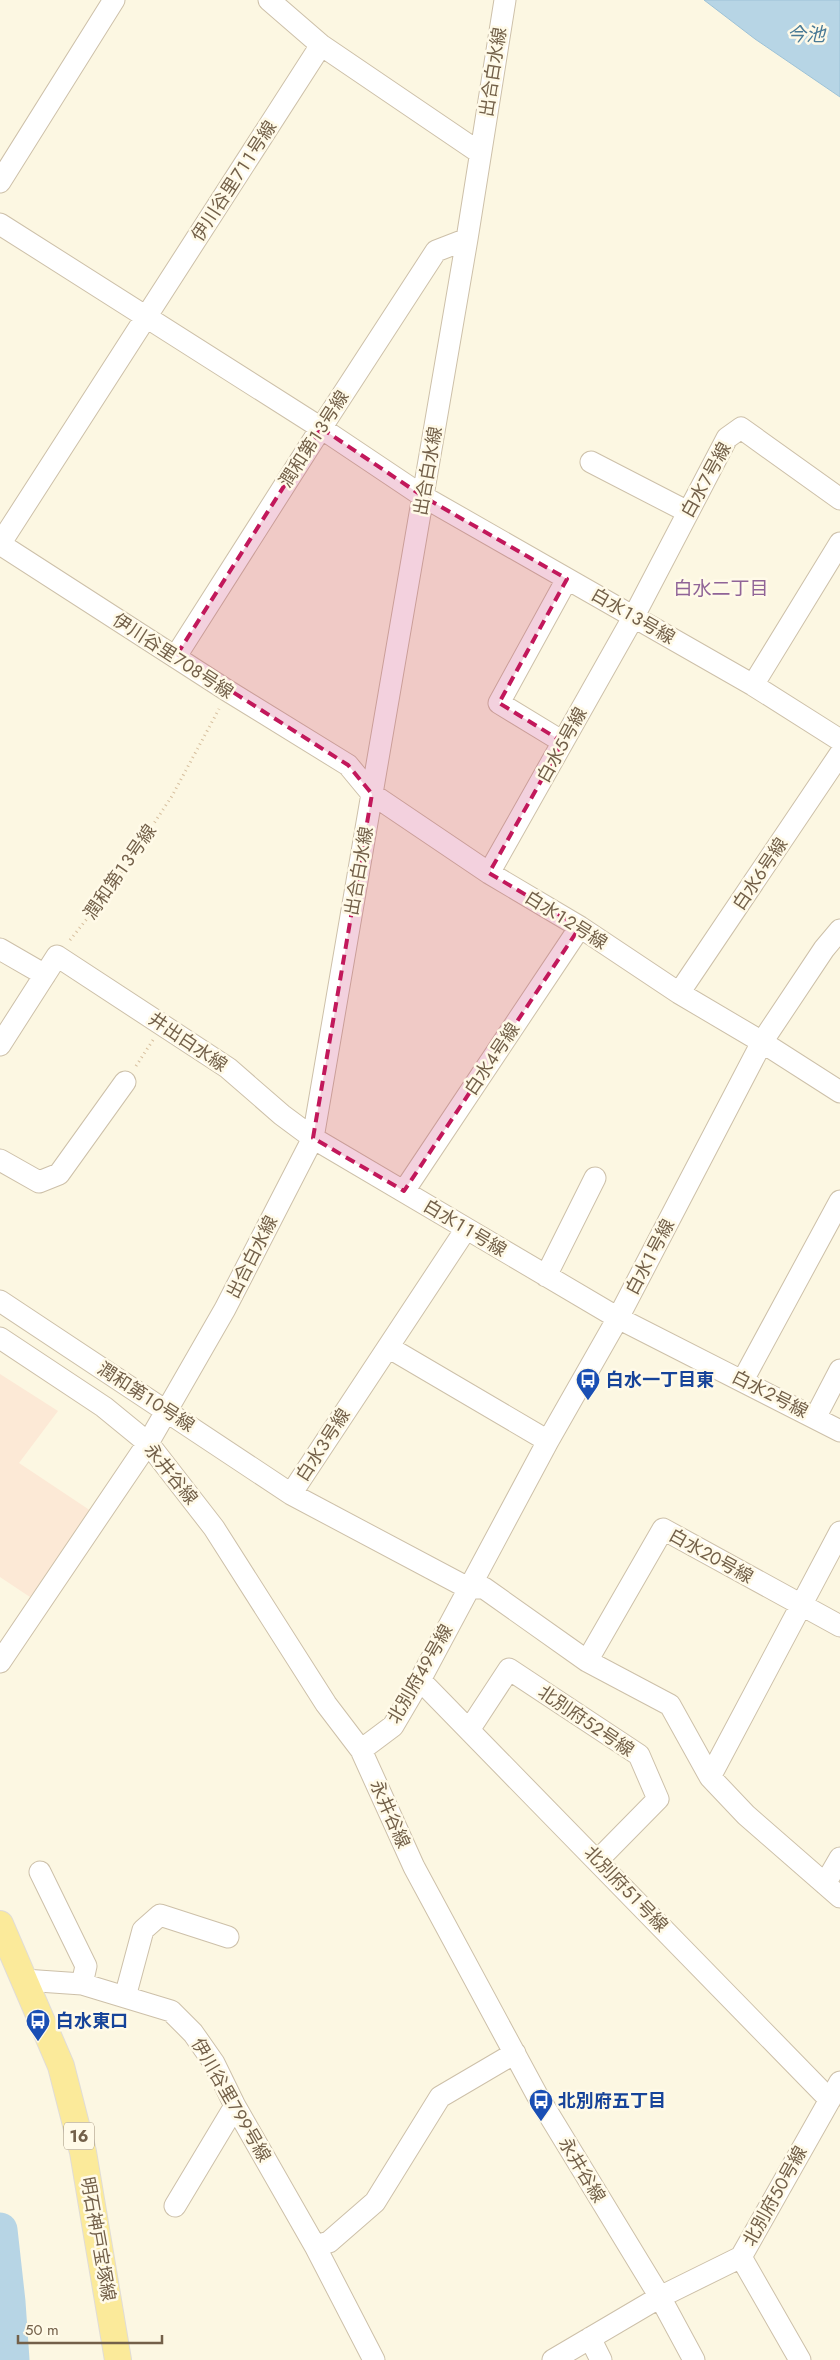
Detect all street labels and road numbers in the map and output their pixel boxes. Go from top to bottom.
street label: 出合白水線 [473,26,513,118]
street label: 伊川谷里７１１号線 [185,115,283,247]
street label: 潤和第１３号線 [273,385,355,493]
street label: 出合白水線 [407,424,449,518]
street label: 白水７号線 [675,438,737,522]
street label: 白水１３号線 [586,582,680,650]
street label: 伊川谷里７０８号線 [107,607,239,705]
street label: 白水５号線 [531,703,593,787]
street label: 潤和第１３号線 [78,819,162,925]
street label: 出合白水線 [338,824,380,918]
street label: 白水６号線 [726,833,794,915]
street label: 白水１２号線 [520,884,612,956]
street label: 井出白水線 [143,1006,233,1078]
street label: 白水４号線 [458,1018,526,1100]
street label: 白水１１号線 [418,1193,512,1263]
street label: 出合白水線 [220,1211,284,1303]
street label: 白水１号線 [619,1214,681,1300]
street label: 潤和第１０号線 [92,1356,200,1438]
street label: 白水２号線 [727,1364,813,1424]
street label: 白水３号線 [290,1403,356,1487]
street label: 永井谷線 [138,1438,204,1510]
street label: 白水２０号線 [664,1522,758,1590]
street label: 北別府４９号線 [381,1619,459,1729]
street label: 北別府５２号線 [533,1679,639,1763]
street label: 永井谷線 [363,1776,417,1852]
street label: 北別府５１号線 [578,1840,674,1938]
street label: 伊川谷里７９９号線 [185,2033,277,2167]
road number: 16 [64,2122,94,2150]
street label: 永井谷線 [552,2132,612,2208]
street label: 北別府５０号線 [737,2141,813,2251]
street label: 明石神戸宝塚線 [74,2175,122,2303]

